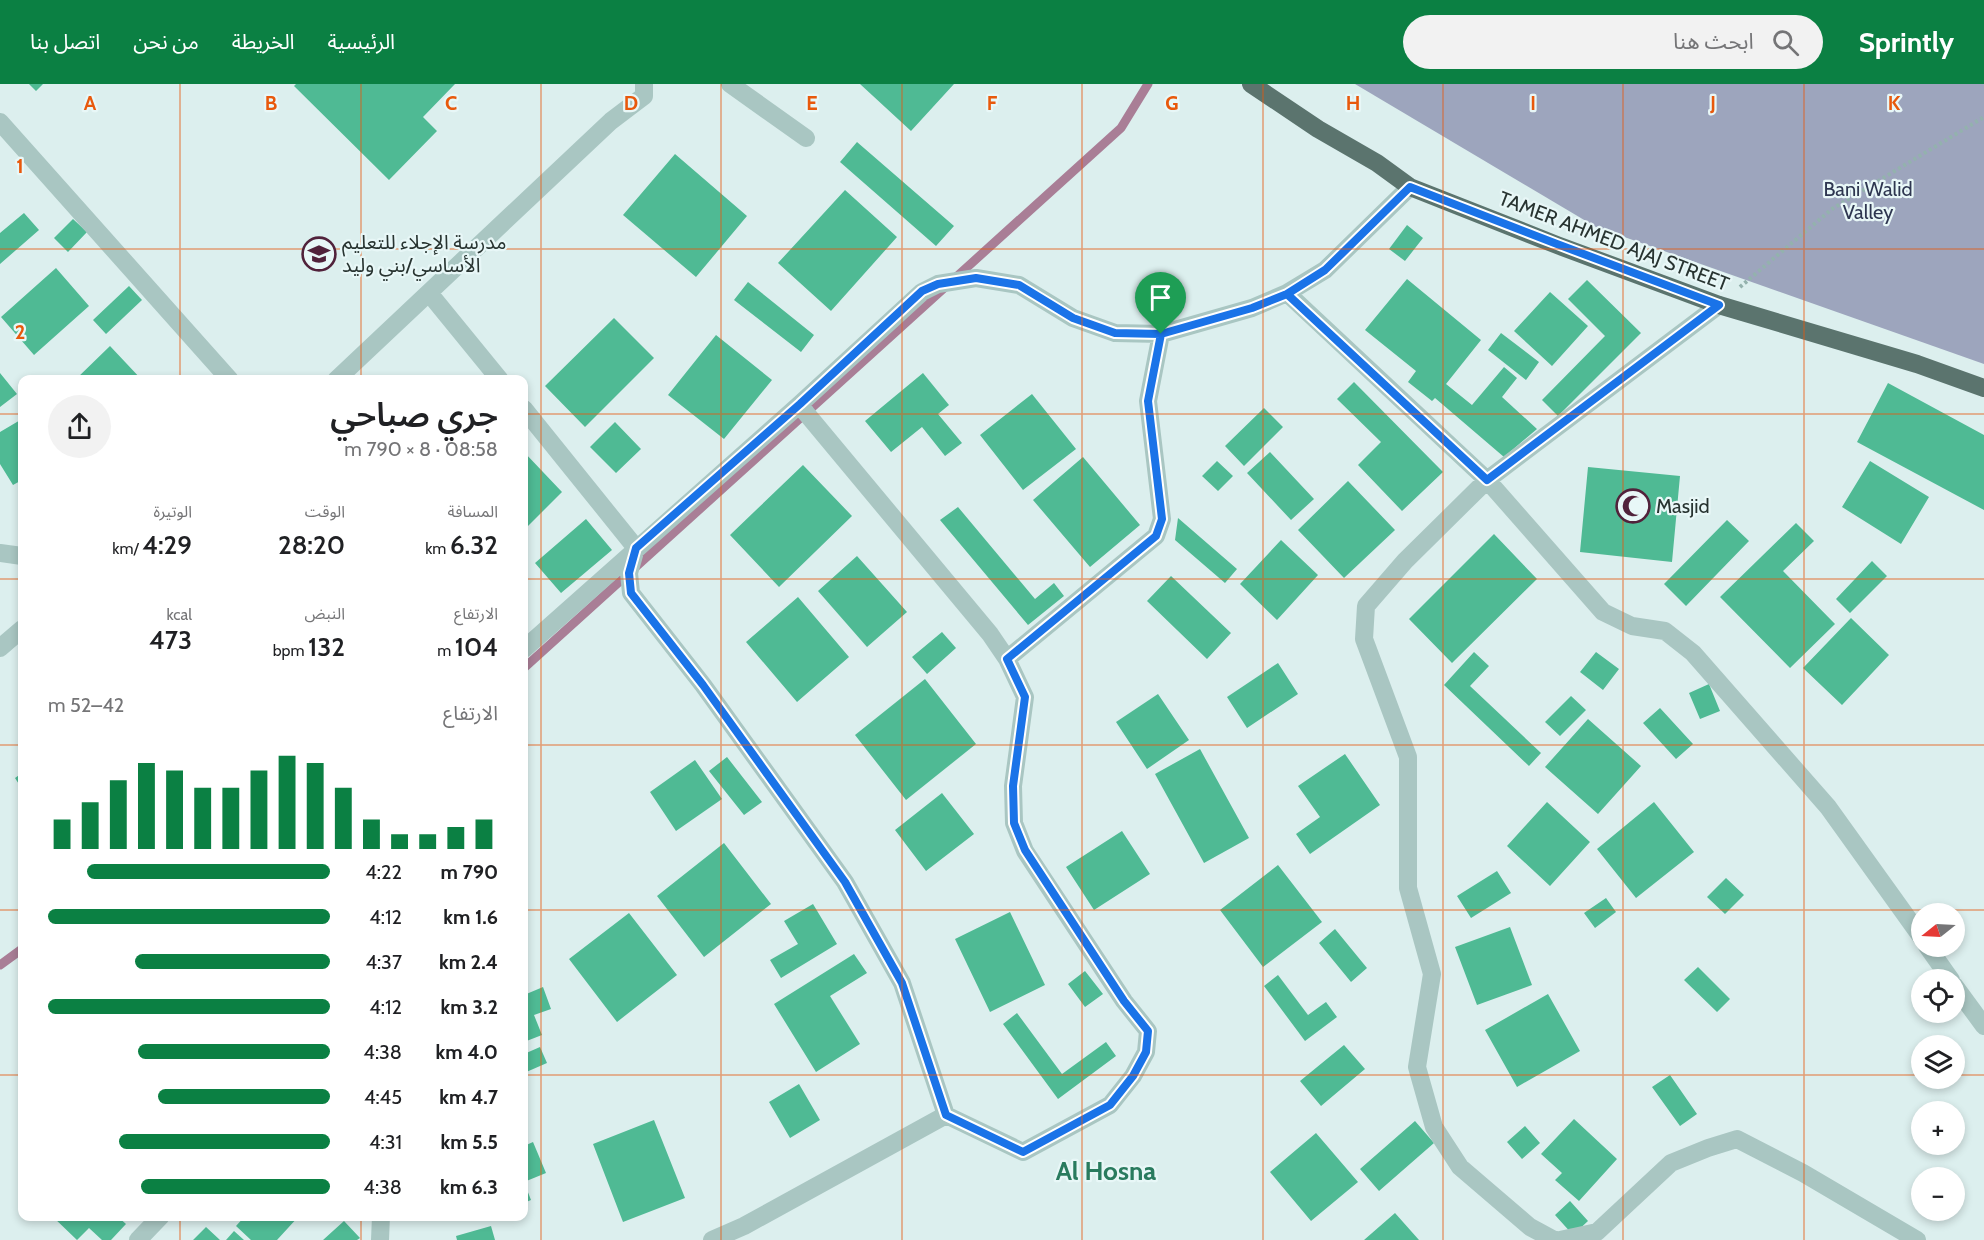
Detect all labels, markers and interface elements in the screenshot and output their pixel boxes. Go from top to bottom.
search box [1403,15,1823,69]
text: Sprintly [1859,25,1954,59]
icon: search [1769,26,1802,59]
text: ابحث هنا [1673,28,1754,55]
text: اتصل بنا [30,29,100,54]
text: من نحن [133,29,199,54]
text: الخريطة [232,29,295,54]
text: الرئيسية [328,29,395,54]
text: A [84,91,97,115]
text: B [265,91,277,115]
text: C [445,91,457,115]
text: D [624,91,638,115]
text: E [806,91,818,115]
text: F [987,91,998,115]
text: G [1165,91,1179,115]
text: H [1346,91,1360,115]
text: I [1530,91,1536,115]
text: J [1709,91,1716,115]
text: K [1888,91,1901,115]
text: 1 [16,154,24,178]
park label: Bani Walid Valley [1823,177,1913,224]
street label: TAMER AHMED AJAJ STREET [1495,186,1733,296]
place label: مدرسة الإجلاء للتعليم الأساسي/بني وليد [342,230,506,281]
school or university icon: مدرسة الإجلاء للتعليم الأساسي/بني وليد [301,236,337,272]
pin [1135,272,1186,334]
icon: arrive [1144,281,1177,314]
text: 2 [15,320,25,344]
text: جري صباحي [330,394,498,434]
button: share [48,395,111,458]
text: 08:58 · 8 × 790 m [344,437,498,461]
mosque icon: Masjid [1615,488,1651,524]
place label: Masjid [1656,494,1710,518]
text: الوتيرة [154,502,192,521]
text: الوقت [305,502,345,521]
text: المسافة [448,502,498,521]
text: 4:29 [142,529,192,561]
text: 28:20 [278,529,345,561]
text: 6.32 [450,529,498,561]
text: /km [112,539,142,558]
text: km [425,539,450,558]
text: النبض [304,604,345,623]
text: الارتفاع [454,604,498,623]
text: kcal [166,605,192,624]
text: 473 [149,624,192,656]
text: 132 [308,631,345,663]
text: 104 [455,631,498,663]
text: bpm [273,641,308,660]
text: m [437,641,455,660]
text: 42–52 m [48,693,124,717]
text: الارتفاع [443,701,498,725]
text: 4:22 [365,860,402,884]
text: 790 m [441,860,498,884]
north arrow [1911,903,1965,957]
map controls [1911,903,1965,1221]
text: 4:12 [369,905,402,929]
text: 1.6 km [443,905,498,929]
text: 4:37 [365,950,402,974]
text: 2.4 km [439,950,498,974]
button: locate [1911,969,1965,1023]
text: 4:12 [369,995,402,1019]
text: 3.2 km [441,995,498,1019]
button: layers [1911,1035,1965,1089]
text: 4:38 [363,1040,402,1064]
text: 4.0 km [436,1040,498,1064]
text: 4:45 [364,1085,402,1109]
text: 4.7 km [439,1085,498,1109]
button: + [1911,1101,1965,1155]
text: 4:31 [369,1130,402,1154]
text: 5.5 km [440,1130,498,1154]
district label: Al Hosna [1056,1155,1156,1187]
button: − [1911,1167,1965,1221]
text: 4:38 [363,1175,402,1199]
text: 6.3 km [440,1175,498,1199]

